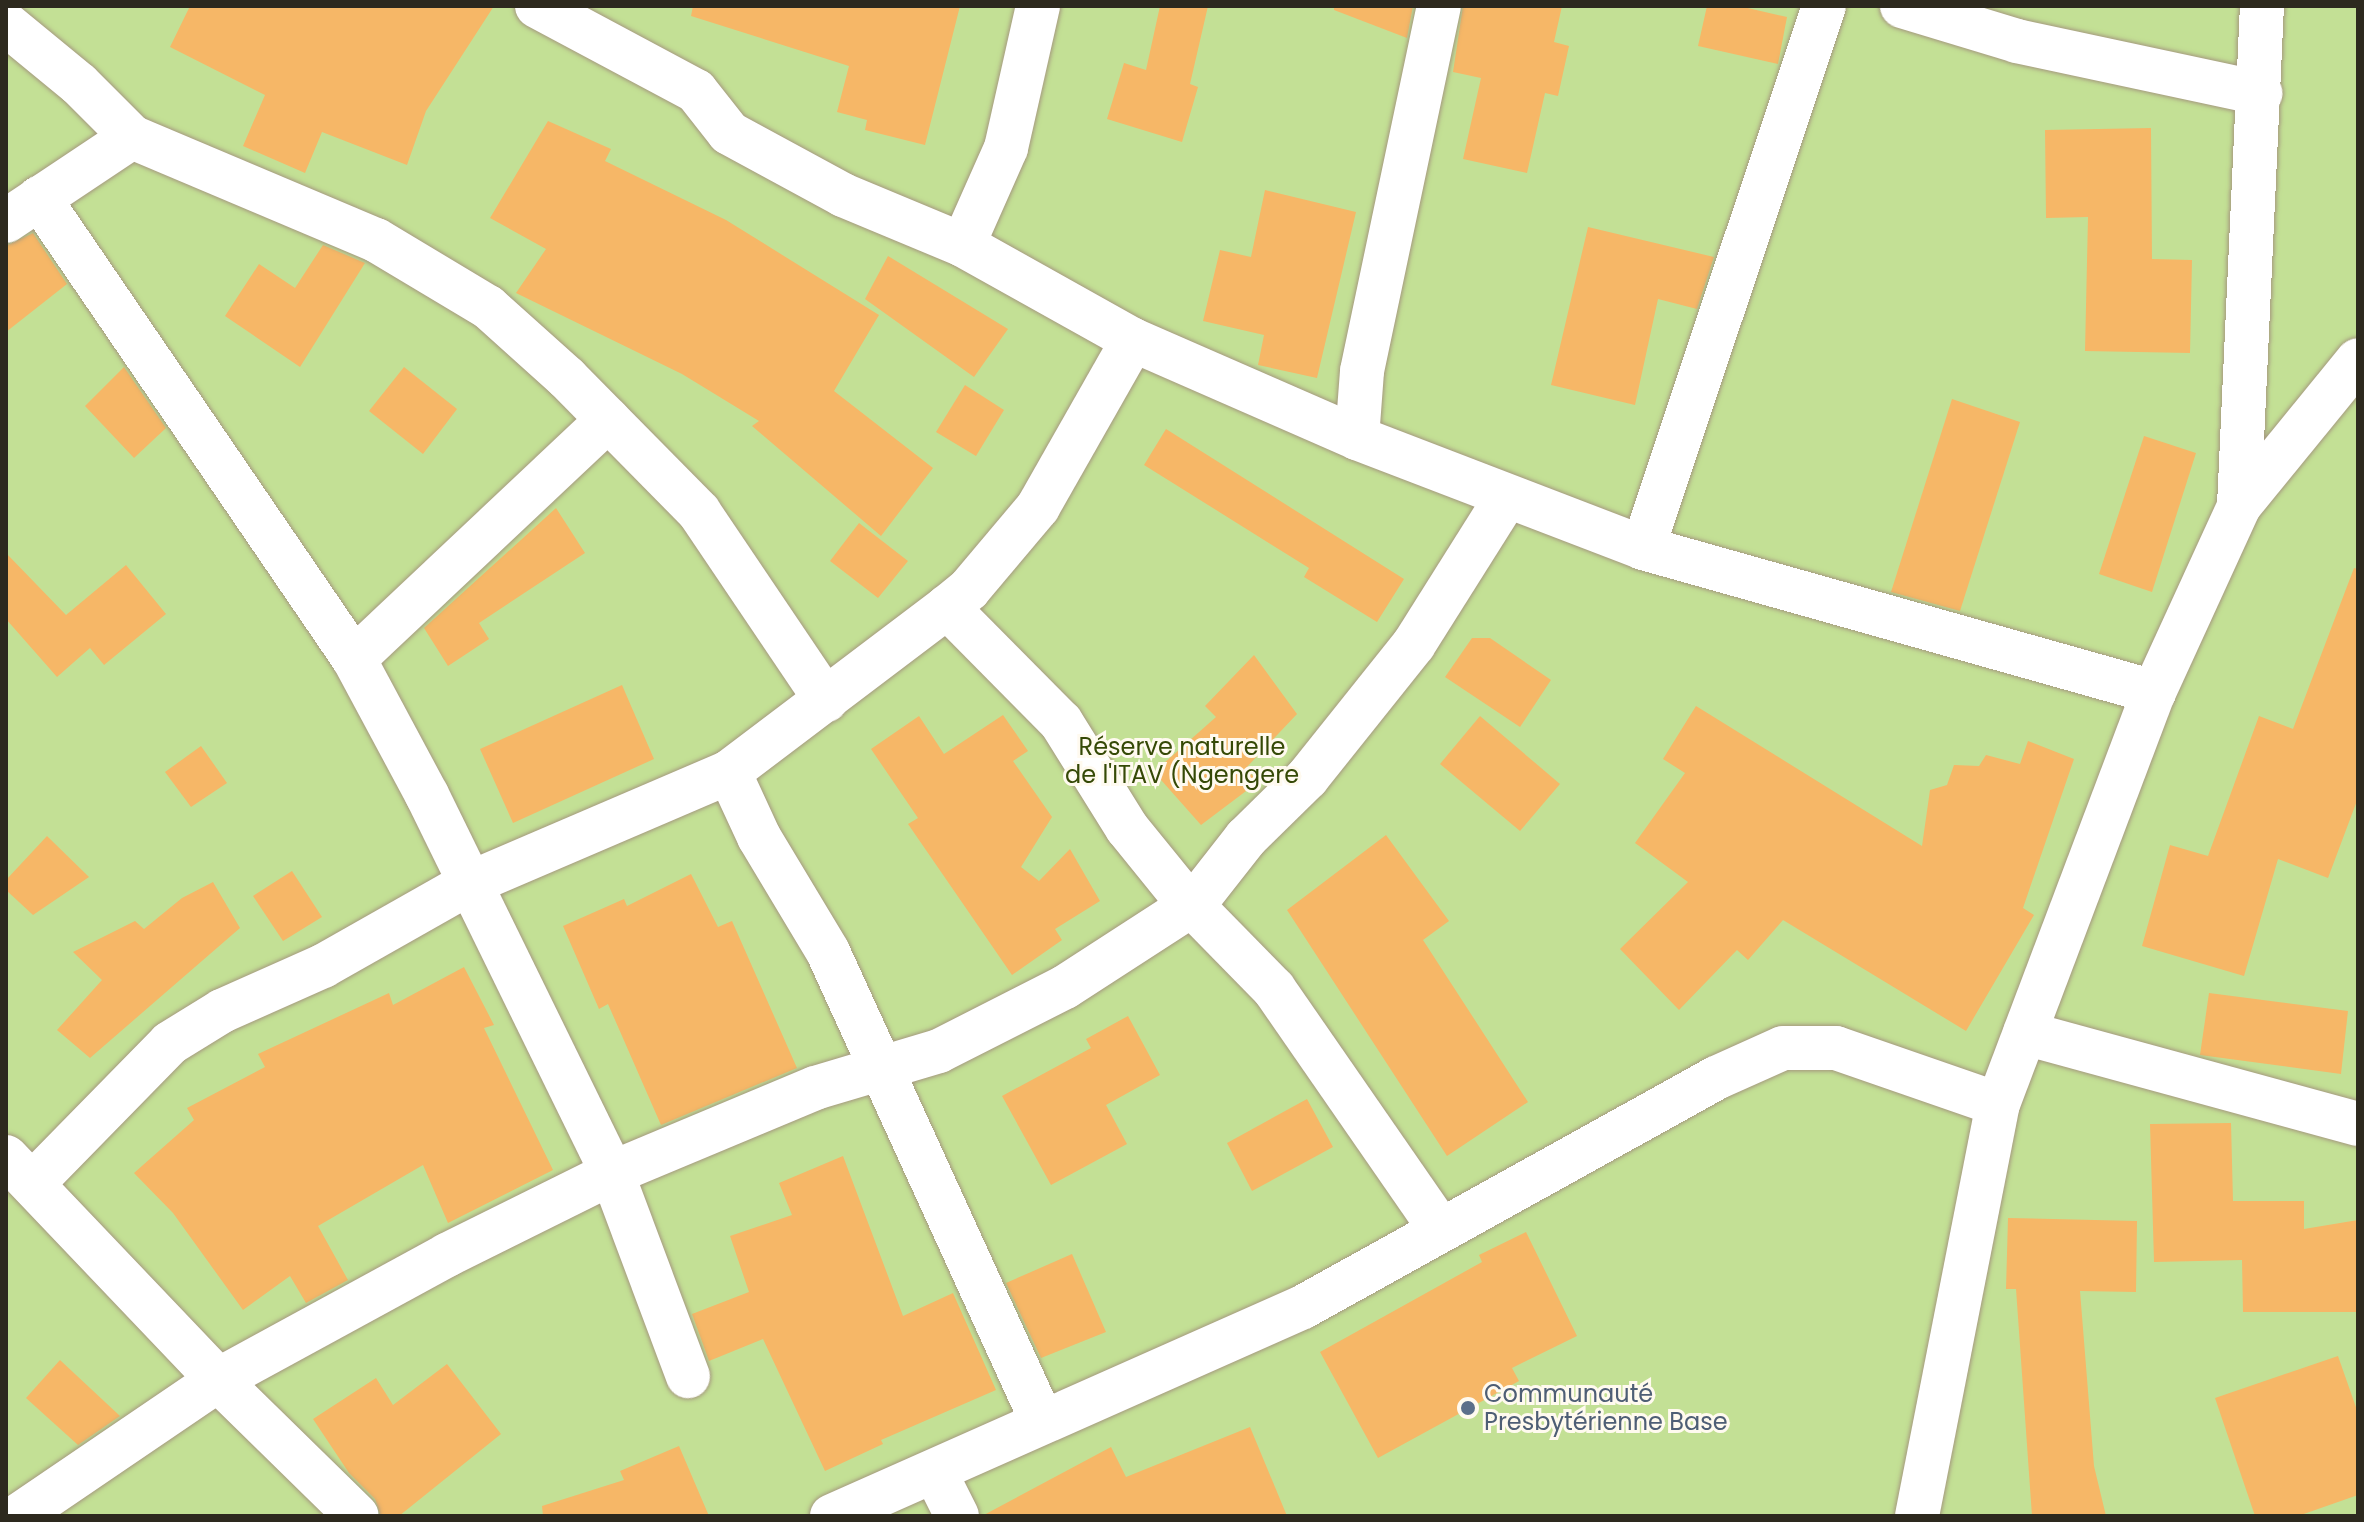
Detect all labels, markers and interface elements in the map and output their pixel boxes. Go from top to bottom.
park label: Réserve naturelle de l'ITAV (Ngengere [1065,733,1299,789]
place label: Communauté Presbytérienne Base [1484,1380,1728,1436]
marker: Communauté Presbytérienne Base [1459,1399,1477,1417]

